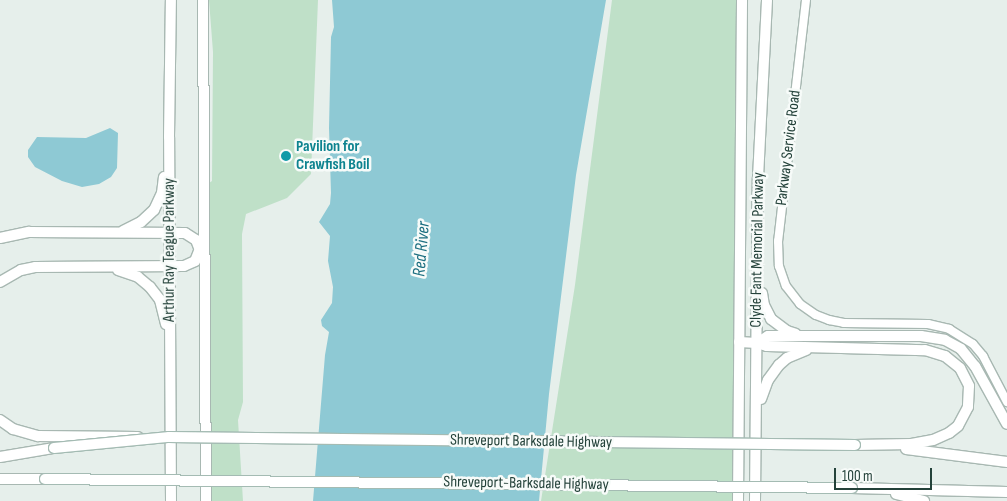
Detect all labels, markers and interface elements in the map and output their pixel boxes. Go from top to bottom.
street label: Parkway Service Road [772,89,806,207]
place label: Pavilion for Crawfish Boil [296,137,369,175]
marker: Pavilion for Crawfish Boil [280,150,292,162]
street label: Clyde Fant Memorial Parkway [747,172,769,328]
street label: Arthur Ray Teague Parkway [160,178,180,322]
water label: Red River [409,221,435,277]
street label: Shreveport Barksdale Highway [450,431,612,453]
scale bar [837,458,934,490]
text: 100 m [842,467,873,486]
street label: Shreveport-Barksdale Highway [443,473,609,495]

